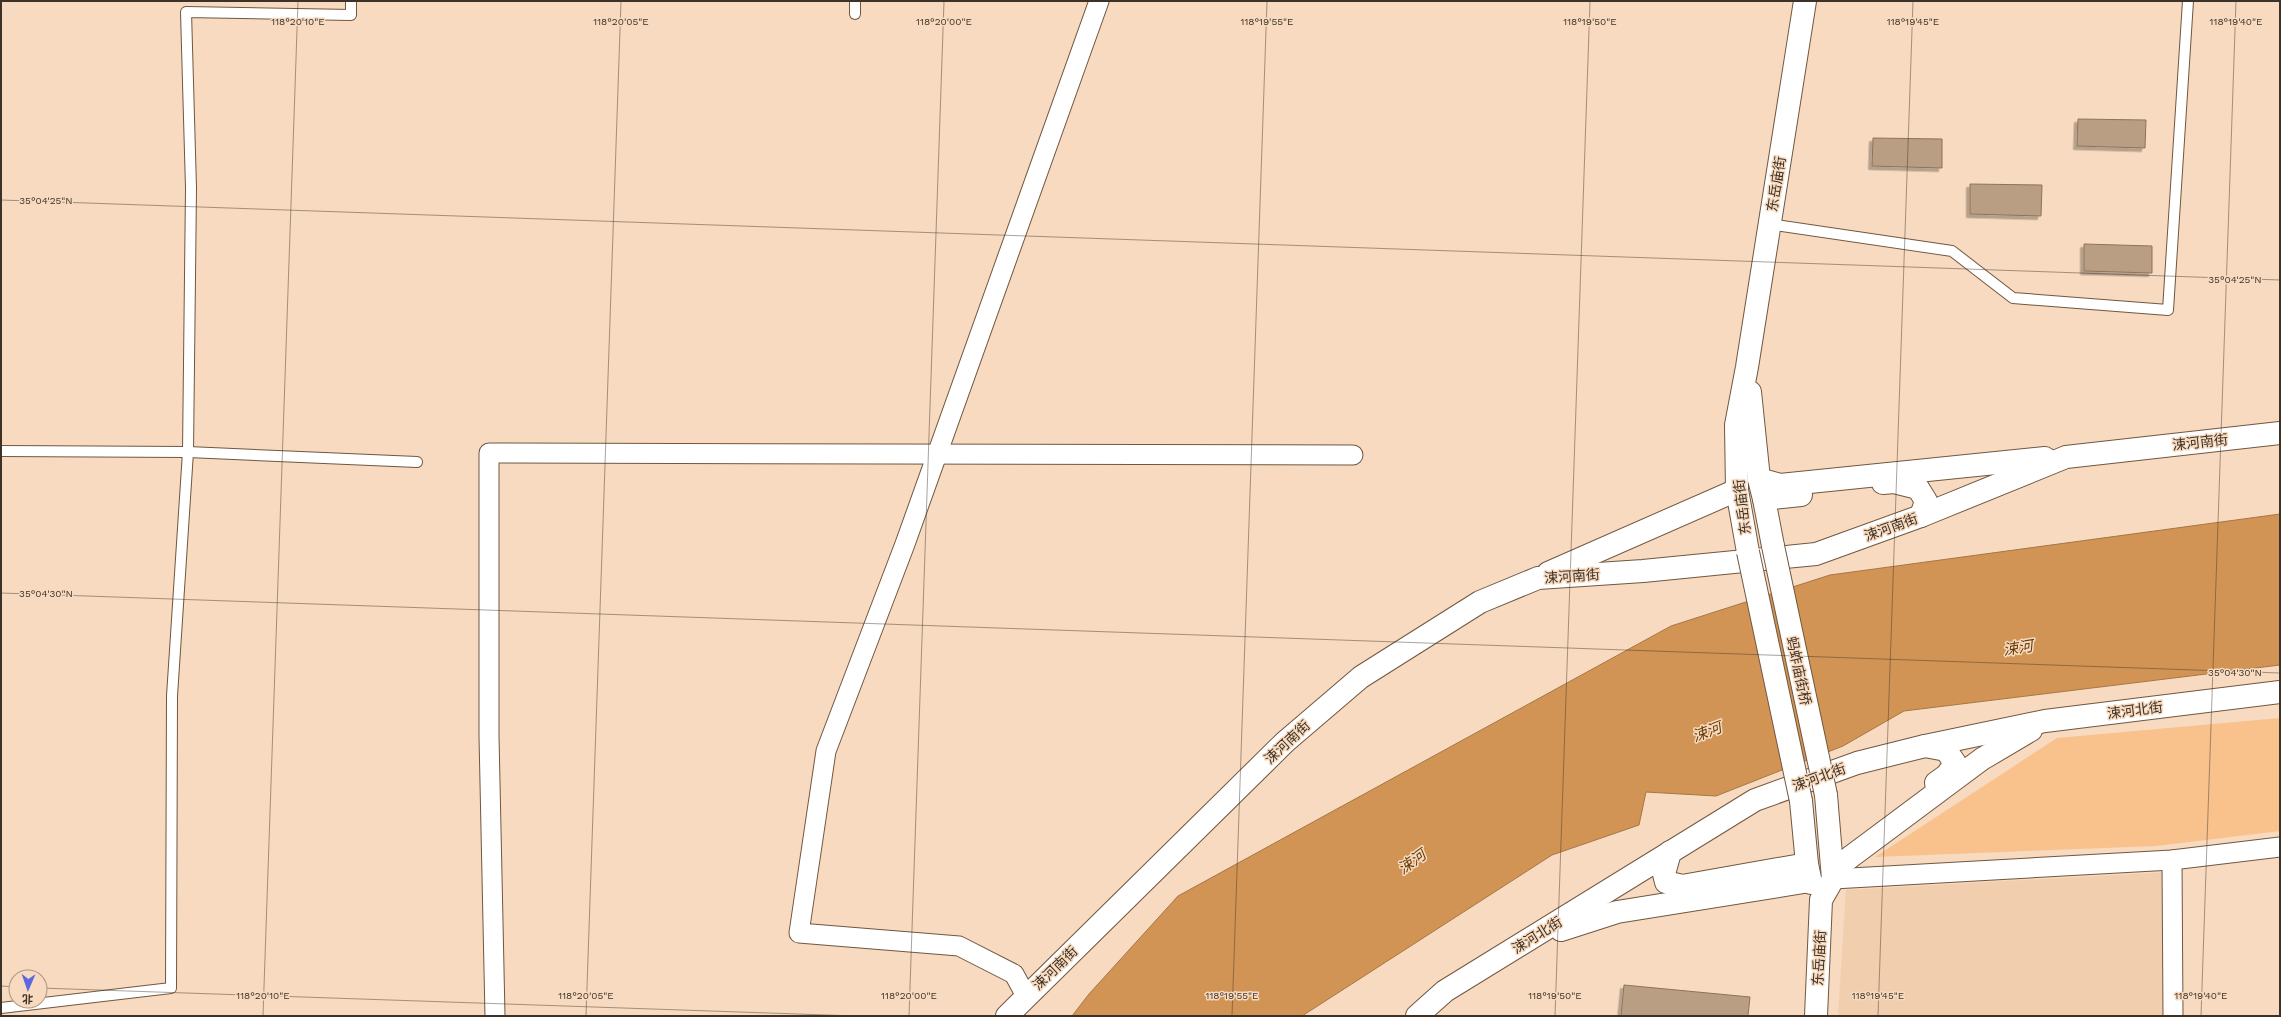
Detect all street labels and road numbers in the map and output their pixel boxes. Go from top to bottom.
street label: 东岳庙街 [1764,155,1788,213]
street label: 涑河南街 [2171,431,2229,453]
street label: 东岳庙街 [1731,478,1753,536]
street label: 涑河南街 [1862,510,1920,544]
street label: 涑河南街 [1544,566,1600,586]
street label: 蚂蚱庙街桥 [1784,635,1814,707]
street label: 涑河北街 [2106,699,2164,721]
street label: 涑河南街 [1261,717,1313,767]
street label: 涑河北街 [1790,760,1848,794]
street label: 涑河北街 [1509,913,1565,957]
street label: 东岳庙街 [1810,930,1828,986]
street label: 涑河南街 [1029,943,1081,993]

